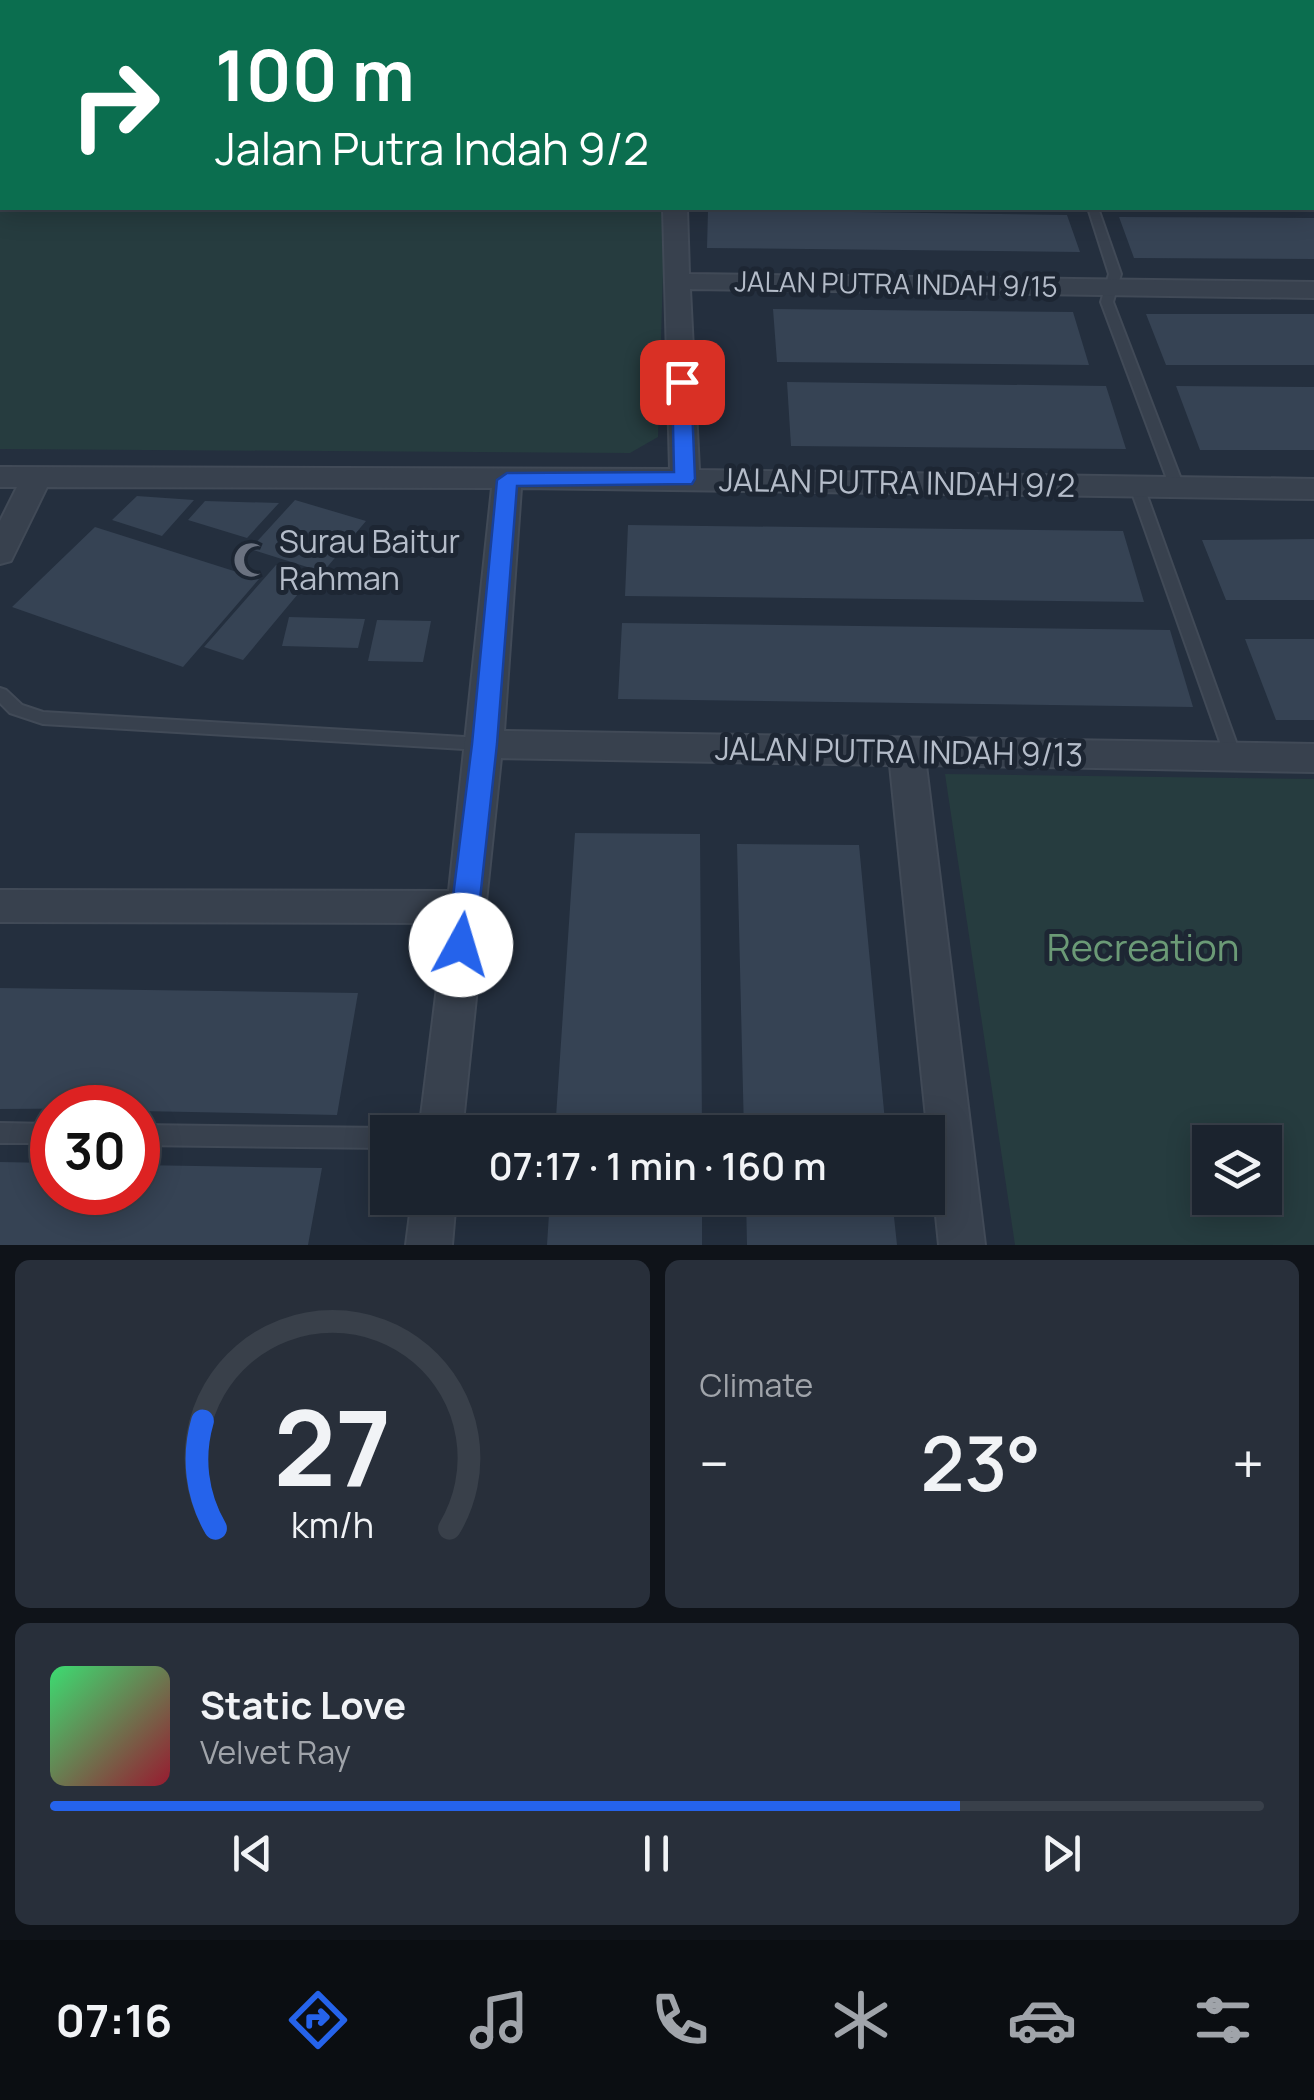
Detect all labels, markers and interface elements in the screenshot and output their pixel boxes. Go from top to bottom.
text: 100 m [215,26,415,122]
icon: right [50,40,180,170]
text: Jalan Putra Indah 9/2 [215,117,649,179]
street label: JALAN PUTRA INDAH 9/15 [734,261,1058,305]
pin [640,340,725,425]
icon: arrive [655,355,710,410]
street label: JALAN PUTRA INDAH 9/2 [718,457,1076,507]
place label: Surau Baitur Rahman [279,519,460,600]
mosque icon: Surau Baitur Rahman [232,541,270,579]
street label: JALAN PUTRA INDAH 9/13 [714,726,1084,776]
position arrow [409,893,513,997]
park label: Recreation [1047,920,1239,972]
speed limit sign: 30 [30,1085,160,1215]
map controls [1192,1125,1282,1215]
button: layers [1192,1125,1282,1215]
text: 07:17 · 1 min · 160 m [488,1139,827,1191]
text: Climate [700,1363,813,1407]
text: 27 [274,1375,391,1517]
text: 23° [920,1411,1041,1514]
text: − [700,1425,729,1501]
text: + [1232,1425,1264,1501]
text: km/h [291,1500,374,1549]
text: Static Love [200,1678,406,1730]
text: Velvet Ray [200,1730,351,1774]
icon: previous [225,1826,280,1881]
icon: pause [629,1826,684,1881]
icon: next [1034,1826,1089,1881]
icon: directions [283,1985,353,2055]
icon: music [464,1985,534,2055]
icon: phone [645,1985,715,2055]
icon: climate [826,1985,896,2055]
icon: car [1007,1985,1077,2055]
icon: filters [1188,1985,1258,2055]
text: 07:16 [56,1989,172,2051]

